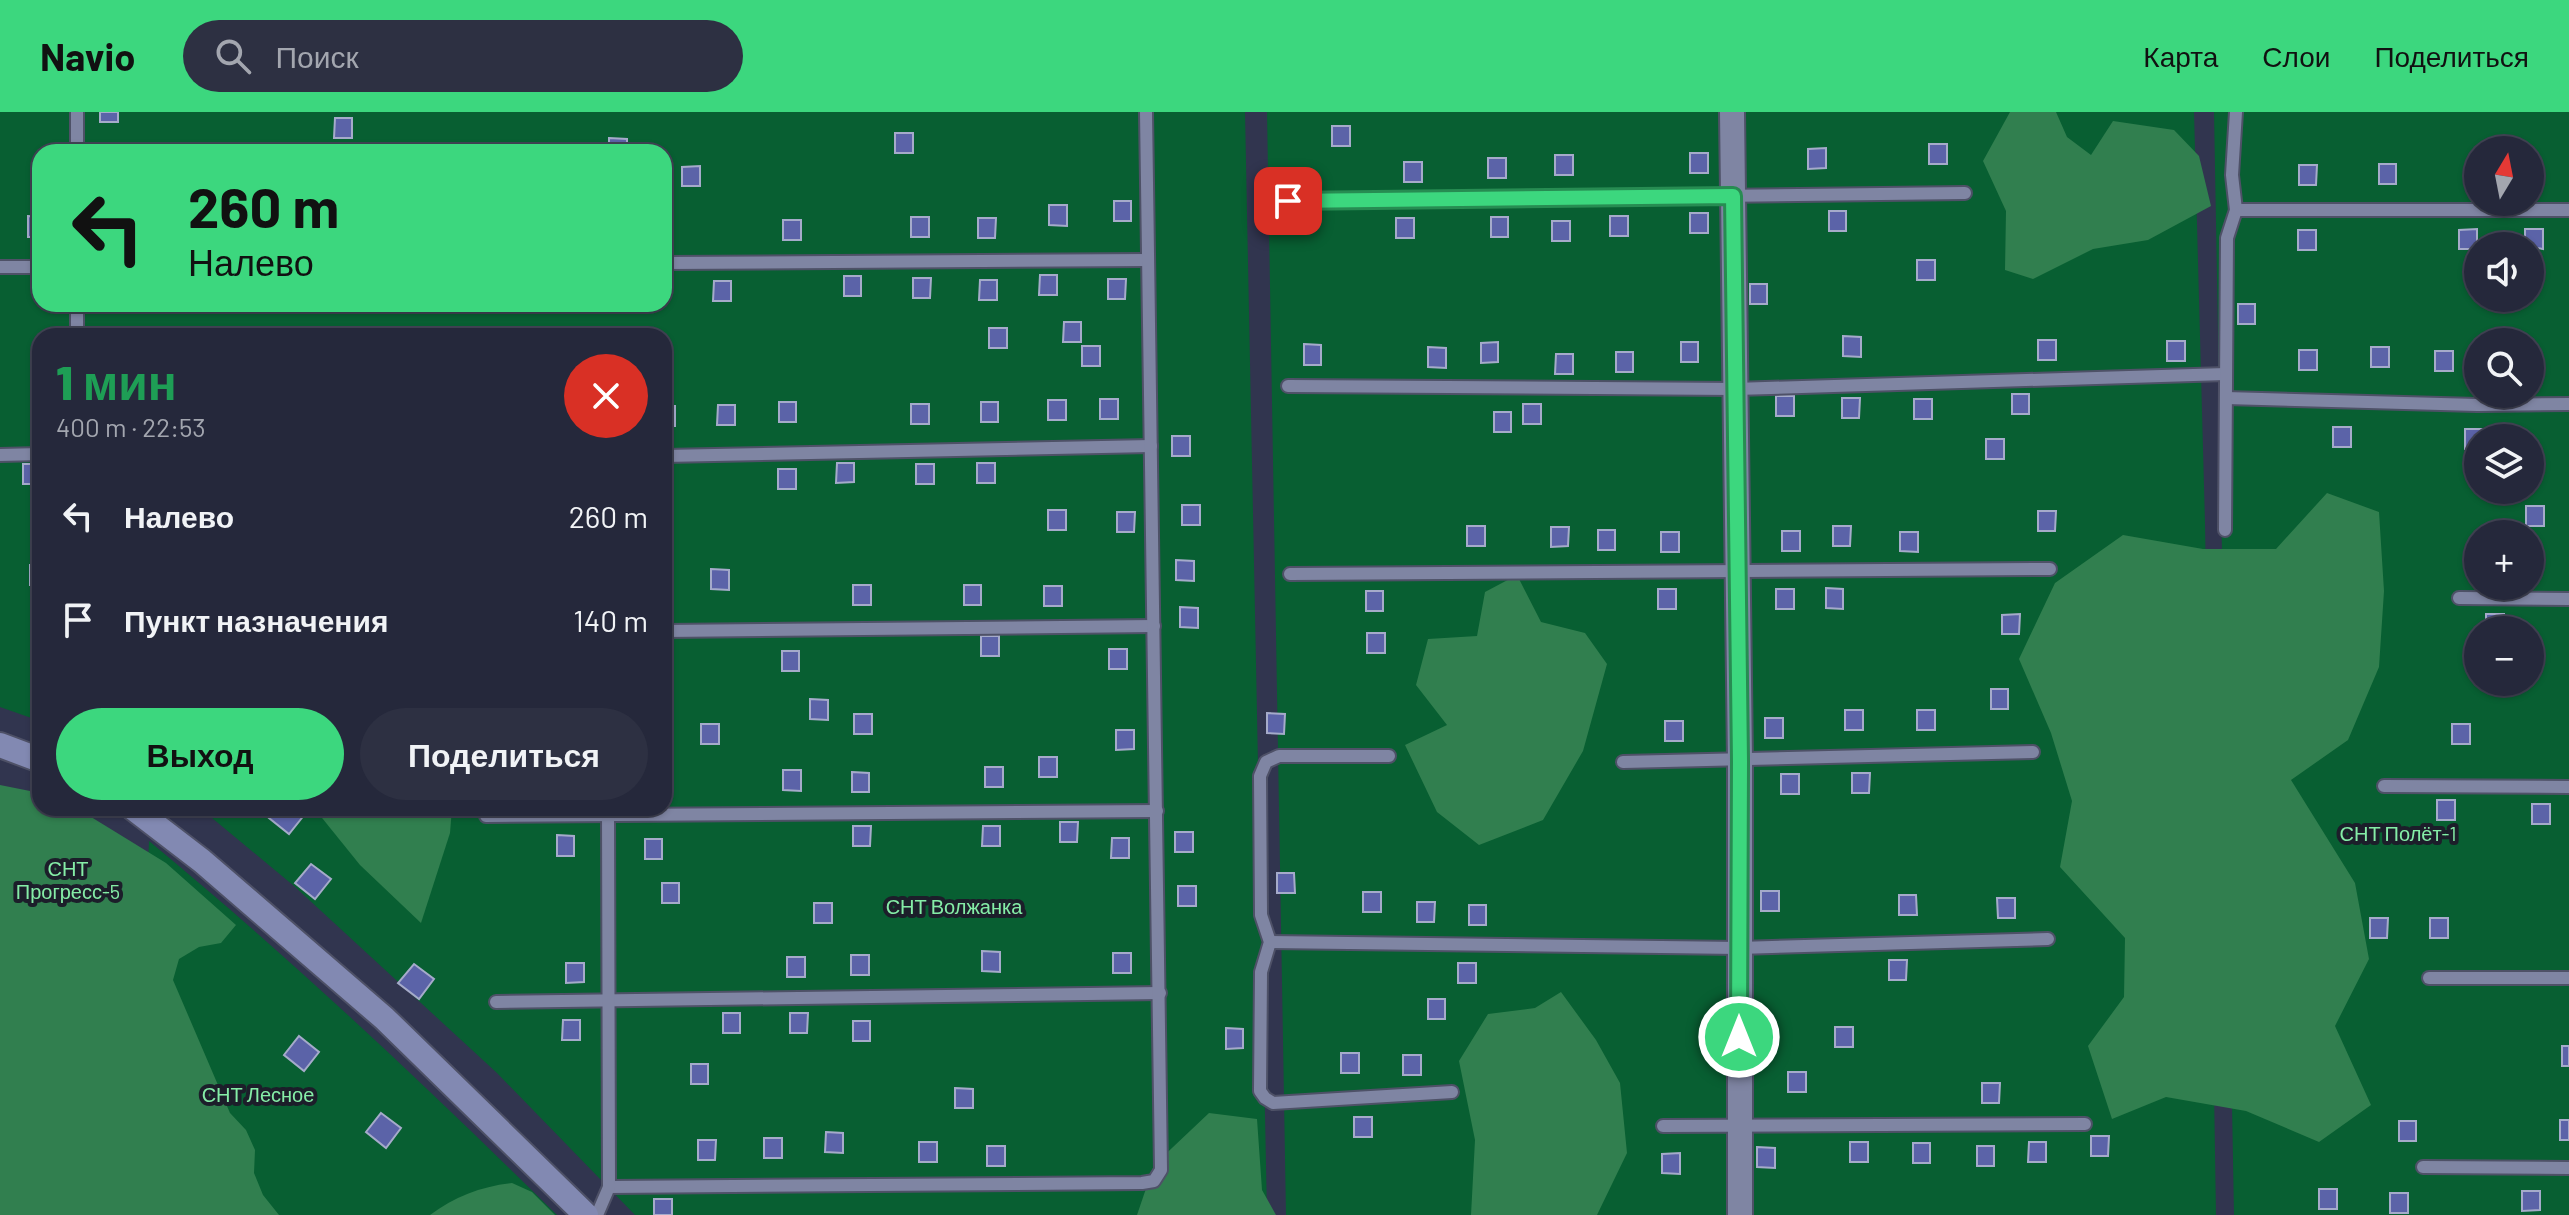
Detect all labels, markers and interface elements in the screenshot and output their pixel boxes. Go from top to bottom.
search box [183,20,743,92]
text: Navio [40,33,135,79]
icon: search [211,34,255,78]
text: Поиск [275,38,359,74]
text: Карта [2143,39,2218,73]
text: Слои [2262,39,2330,73]
text: Поделиться [2374,39,2529,73]
north arrow [2464,136,2544,216]
map controls [2464,136,2544,696]
pin [1254,167,1322,235]
text: 260 m [188,172,339,239]
icon: left [56,176,160,280]
icon: arrive [1266,179,1310,223]
button: sound [2464,232,2544,312]
text: Налево [188,240,314,283]
button: search [2464,328,2544,408]
text: 1 мин [56,352,177,410]
button: close [564,354,648,438]
text: 400 m · 22:53 [56,411,206,442]
button: layers [2464,424,2544,504]
icon: left [56,494,100,538]
text: Налево [124,498,234,534]
text: 260 m [569,498,648,534]
button: + [2464,520,2544,600]
icon: arrive [56,598,100,642]
text: Пункт назначения [124,602,388,638]
text: 140 m [573,602,648,638]
button: − [2464,616,2544,696]
button: Выход [56,708,344,800]
button: Поделиться [360,708,648,800]
park label: СНТ Полёт-1 [2340,821,2457,845]
park label: СНТ Прогресс-5 [16,856,120,903]
park label: СНТ Волжанка [886,894,1023,918]
position arrow [1697,995,1781,1079]
park label: СНТ Лесное [202,1082,314,1106]

